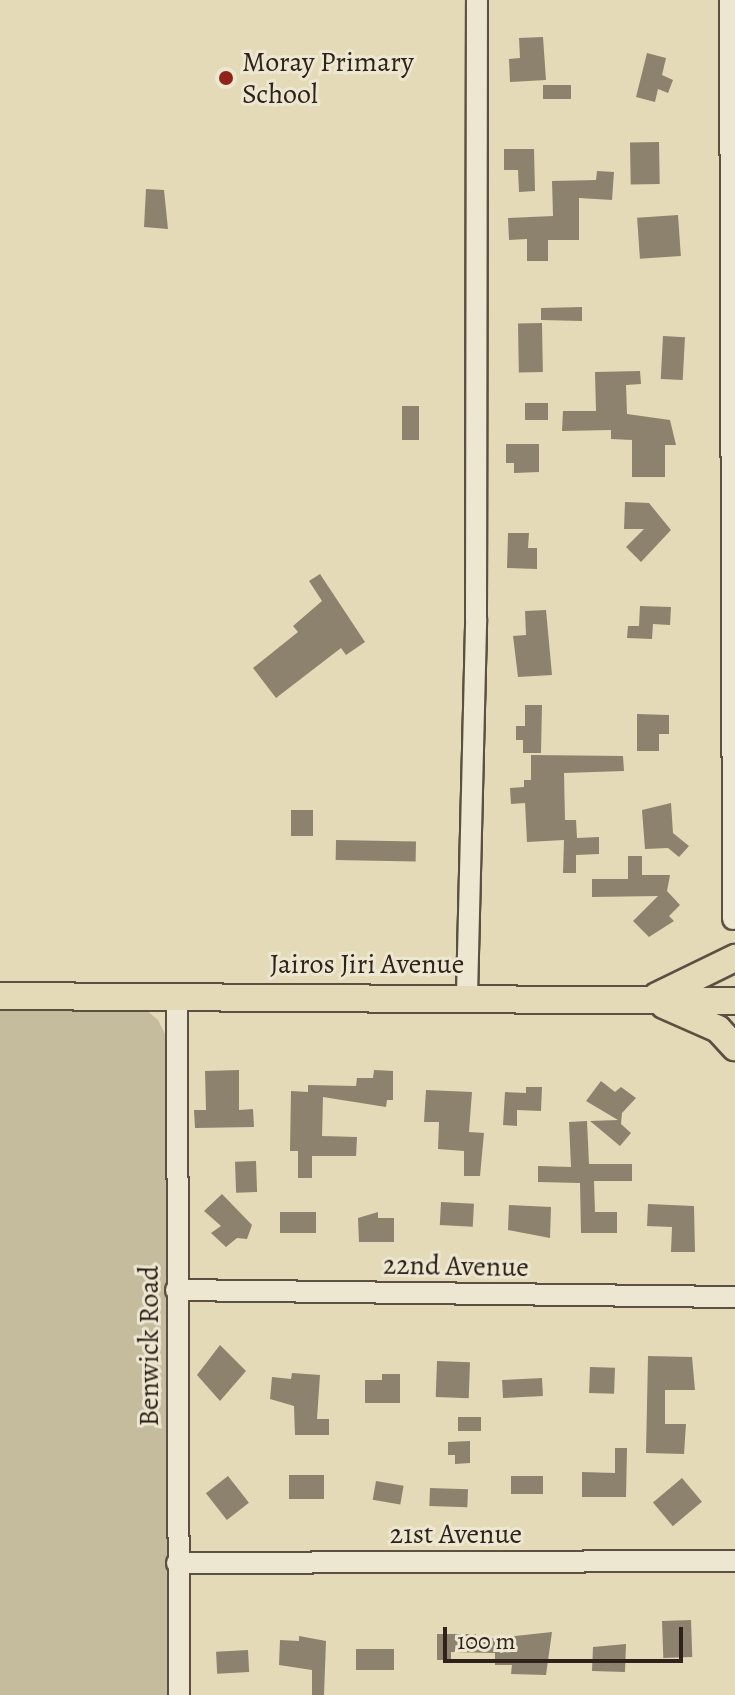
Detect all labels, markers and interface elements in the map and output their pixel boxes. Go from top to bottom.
place label: Moray Primary School [242,45,414,111]
marker: Moray Primary School [217,69,235,87]
street label: Jairos Jiri Avenue [270,947,464,981]
street label: 22nd Avenue [383,1248,529,1284]
street label: Benwick Road [132,1265,166,1427]
street label: 21st Avenue [390,1517,522,1551]
scale bar [447,1611,687,1661]
text: 100 m [457,1625,516,1657]

